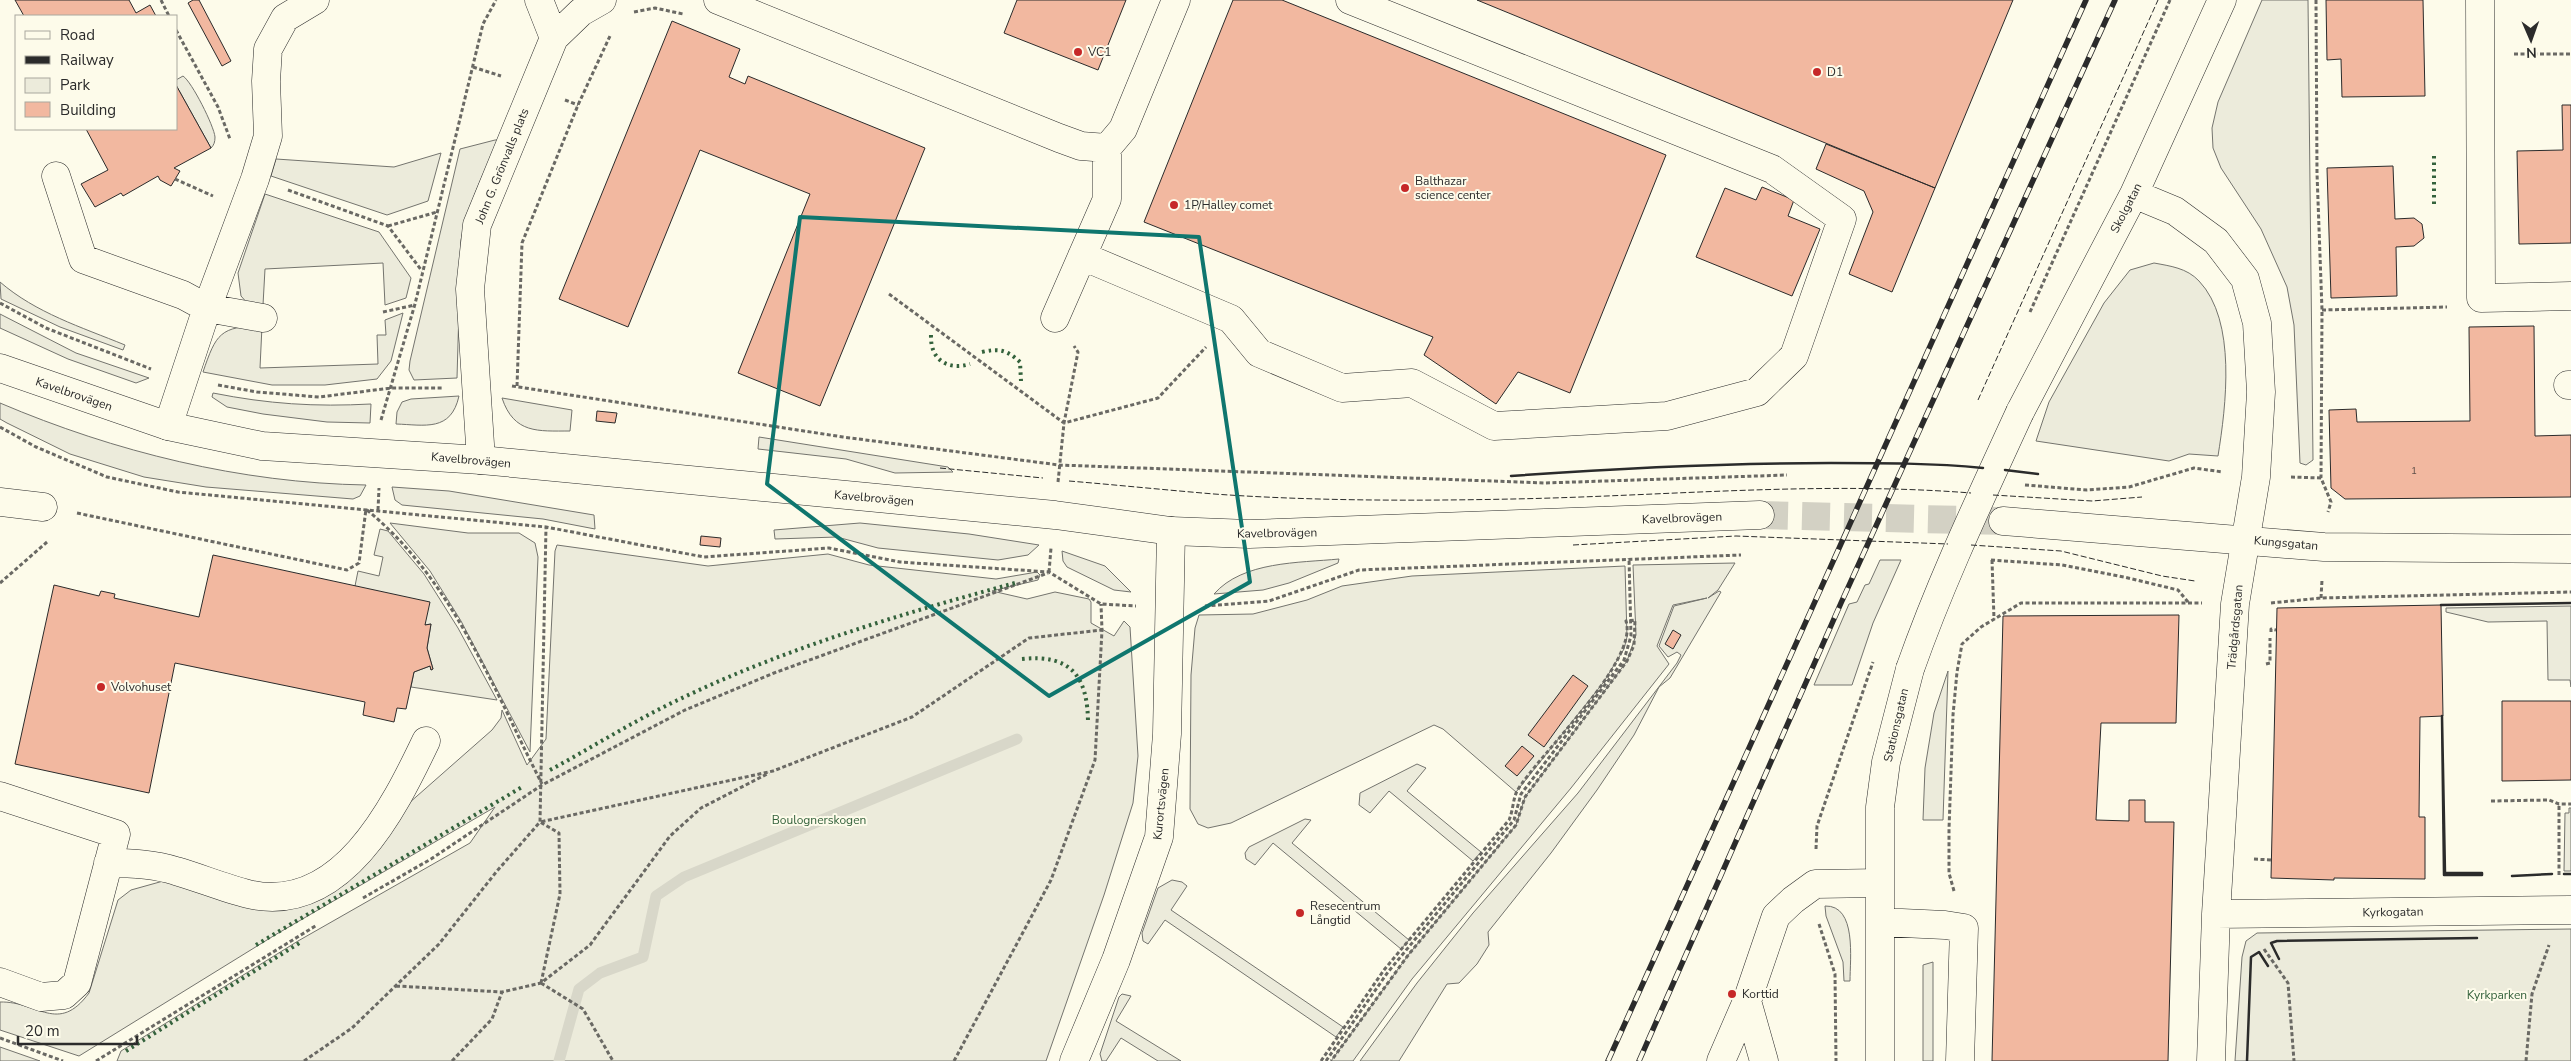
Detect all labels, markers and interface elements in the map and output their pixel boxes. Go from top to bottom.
legend [15,15,178,130]
north arrow [2506,15,2556,65]
text: Road [60,25,95,45]
text: N [2526,43,2537,62]
place label: VC1 [1087,44,1111,60]
marker: VC1 [1072,46,1084,58]
text: Railway [60,50,114,70]
place label: D1 [1827,64,1843,80]
marker: D1 [1811,66,1823,78]
text: Park [60,75,90,95]
text: Building [60,100,116,120]
street label: John G. Grönvalls plats [471,106,533,227]
place label: Balthazar science center [1415,173,1491,203]
street label: Skolgatan [2107,180,2145,236]
marker: Balthazar science center [1399,182,1411,194]
place label: 1P/Halley comet [1184,197,1273,213]
marker: 1P/Halley comet [1168,199,1180,211]
street label: Kavelbrovägen [33,373,115,415]
street label: Kavelbrovägen [430,449,512,471]
house number: 1 [2411,464,2417,478]
street label: Kavelbrovägen [833,487,915,509]
street label: Kavelbrovägen [1642,509,1722,527]
street label: Kavelbrovägen [1237,524,1317,542]
street label: Kungsgatan [2253,532,2319,554]
street label: Trädgårdsgatan [2223,584,2247,670]
place label: Volvohuset [110,679,172,695]
marker: Volvohuset [95,681,107,693]
street label: Stationsgatan [1880,687,1912,763]
street label: Kurortsvägen [1149,767,1173,841]
park label: Boulognerskogen [772,812,866,828]
place label: Resecentrum Långtid [1310,898,1381,928]
street label: Kyrkogatan [2362,903,2424,921]
marker: Resecentrum Långtid [1294,907,1306,919]
place label: Korttid [1742,986,1779,1002]
park label: Kyrkparken [2467,987,2527,1003]
marker: Korttid [1726,988,1738,1000]
scale bar [18,1014,136,1046]
text: 20 m [25,1021,60,1041]

